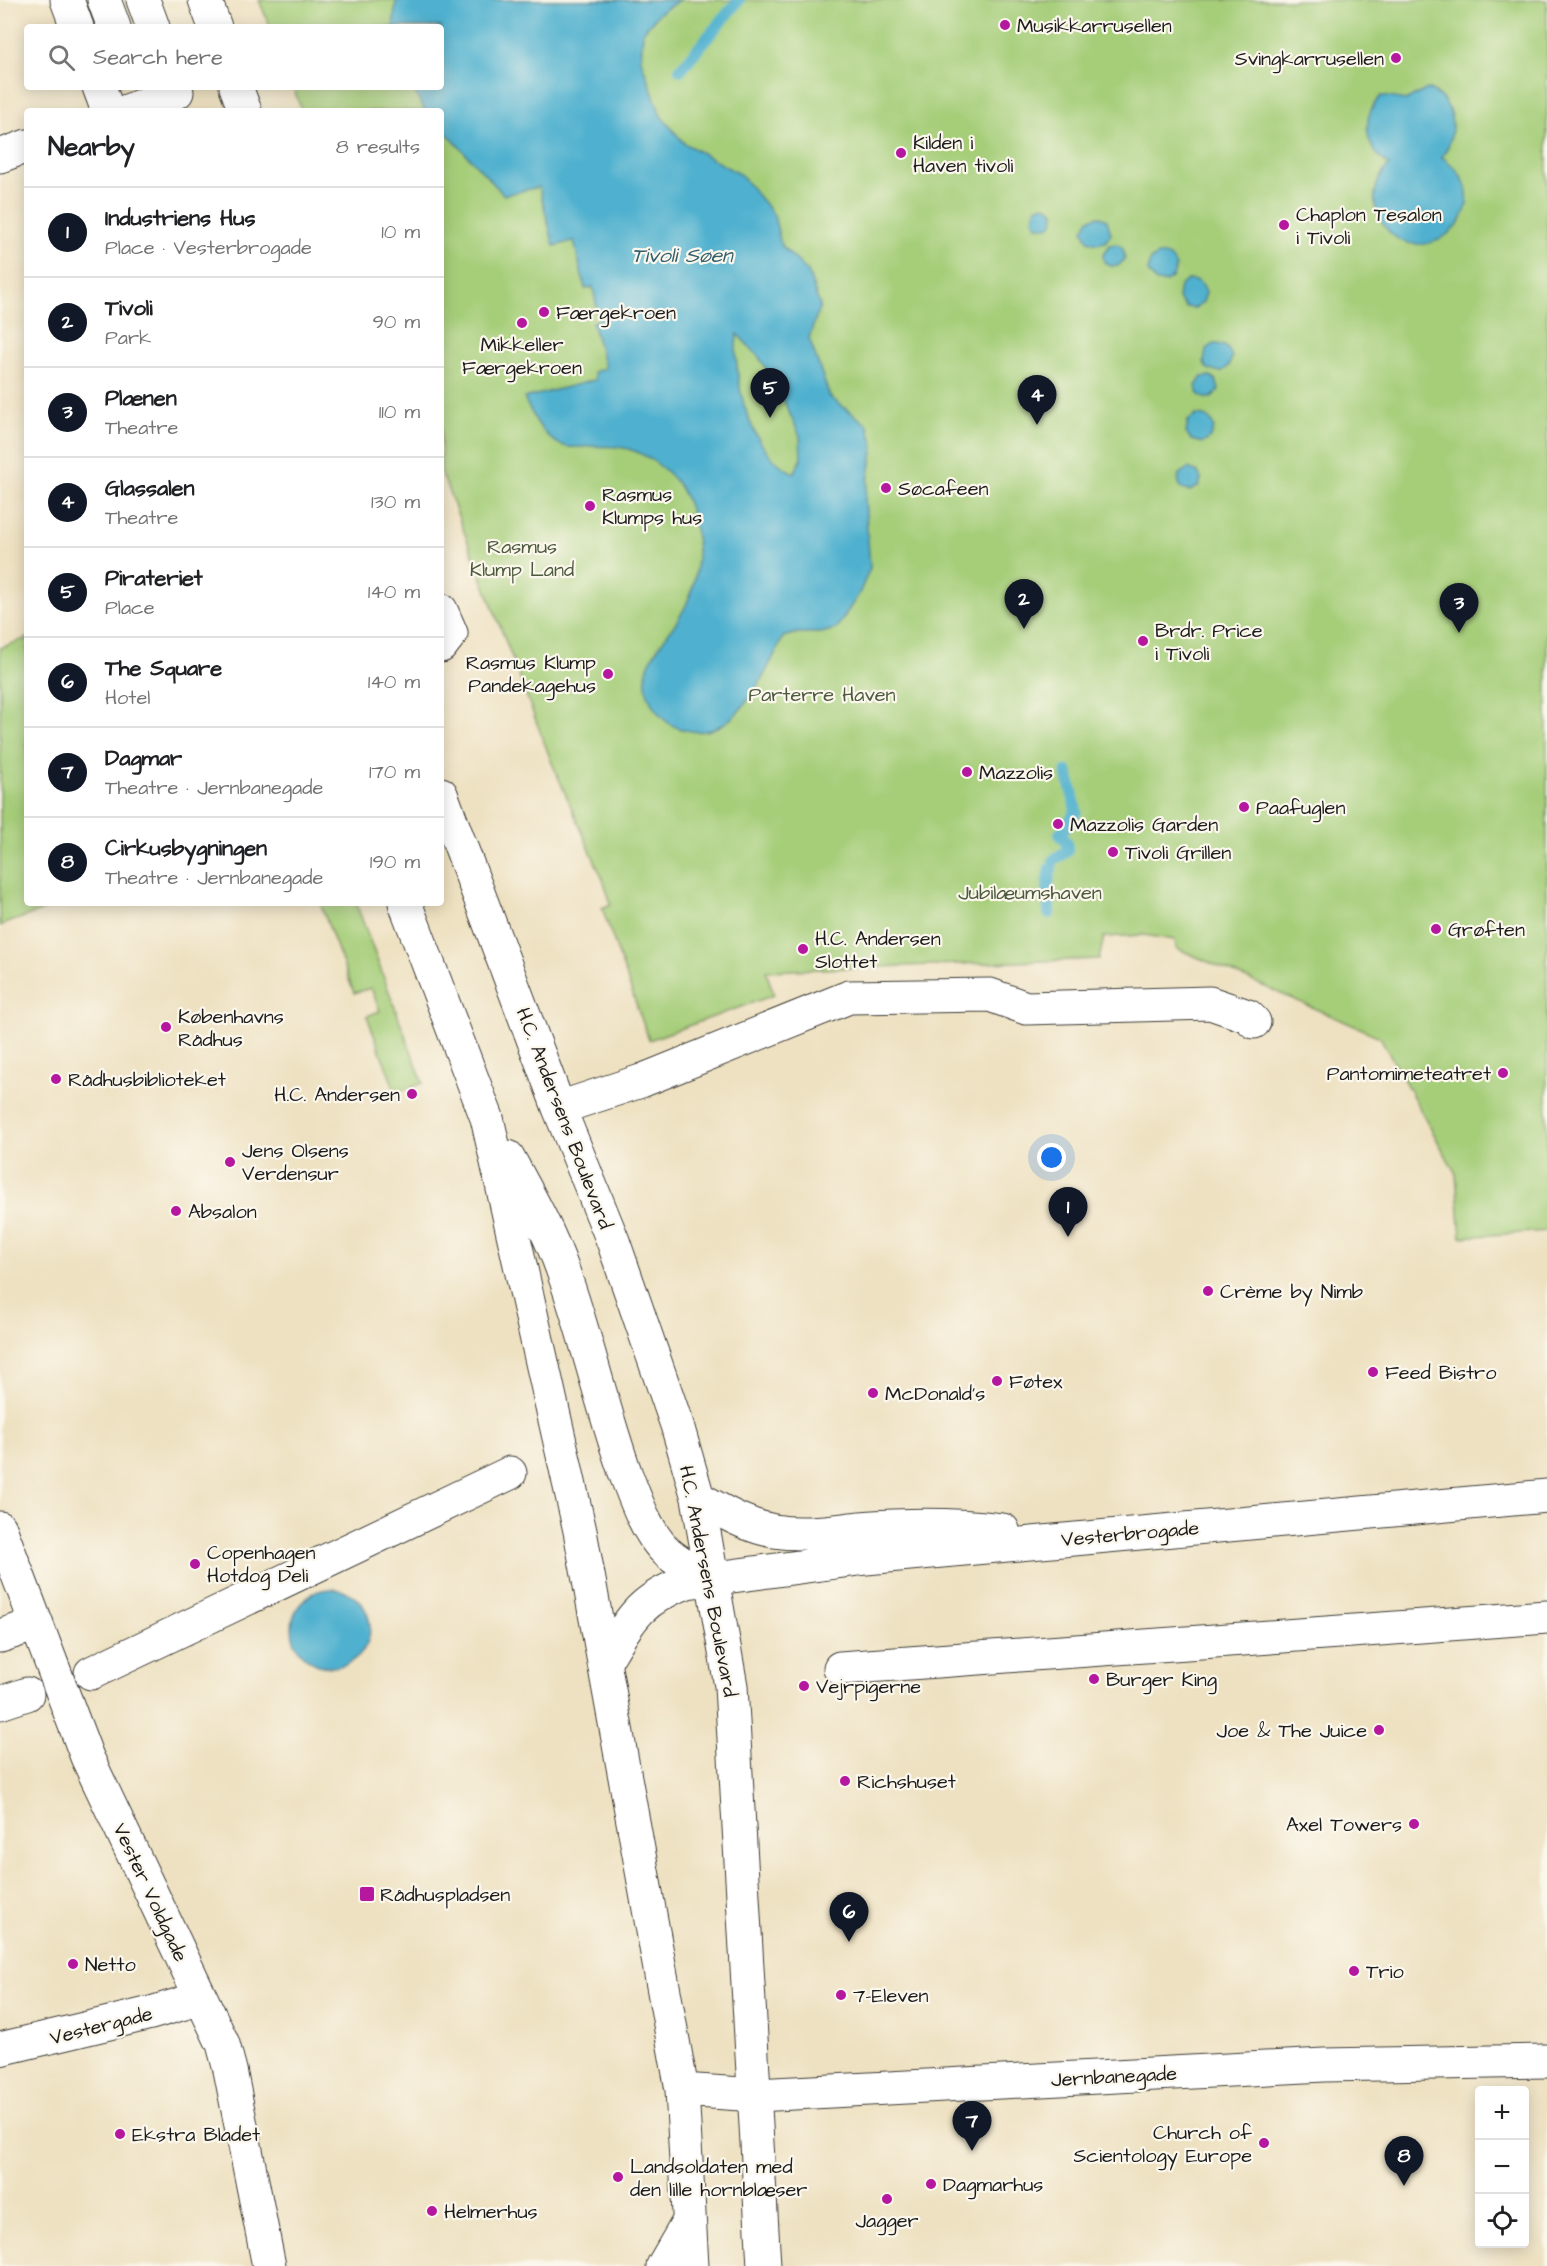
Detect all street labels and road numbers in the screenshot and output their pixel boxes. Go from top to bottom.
street label: H.C. Andersens Boulevard [509,1004,619,1233]
street label: H.C. Andersens Boulevard [672,1463,744,1699]
street label: Vesterbrogade [1060,1514,1201,1555]
street label: Vester Voldgade [105,1818,195,1967]
street label: Vestergade [47,2000,156,2053]
street label: Jernbanegade [1050,2060,1178,2095]

